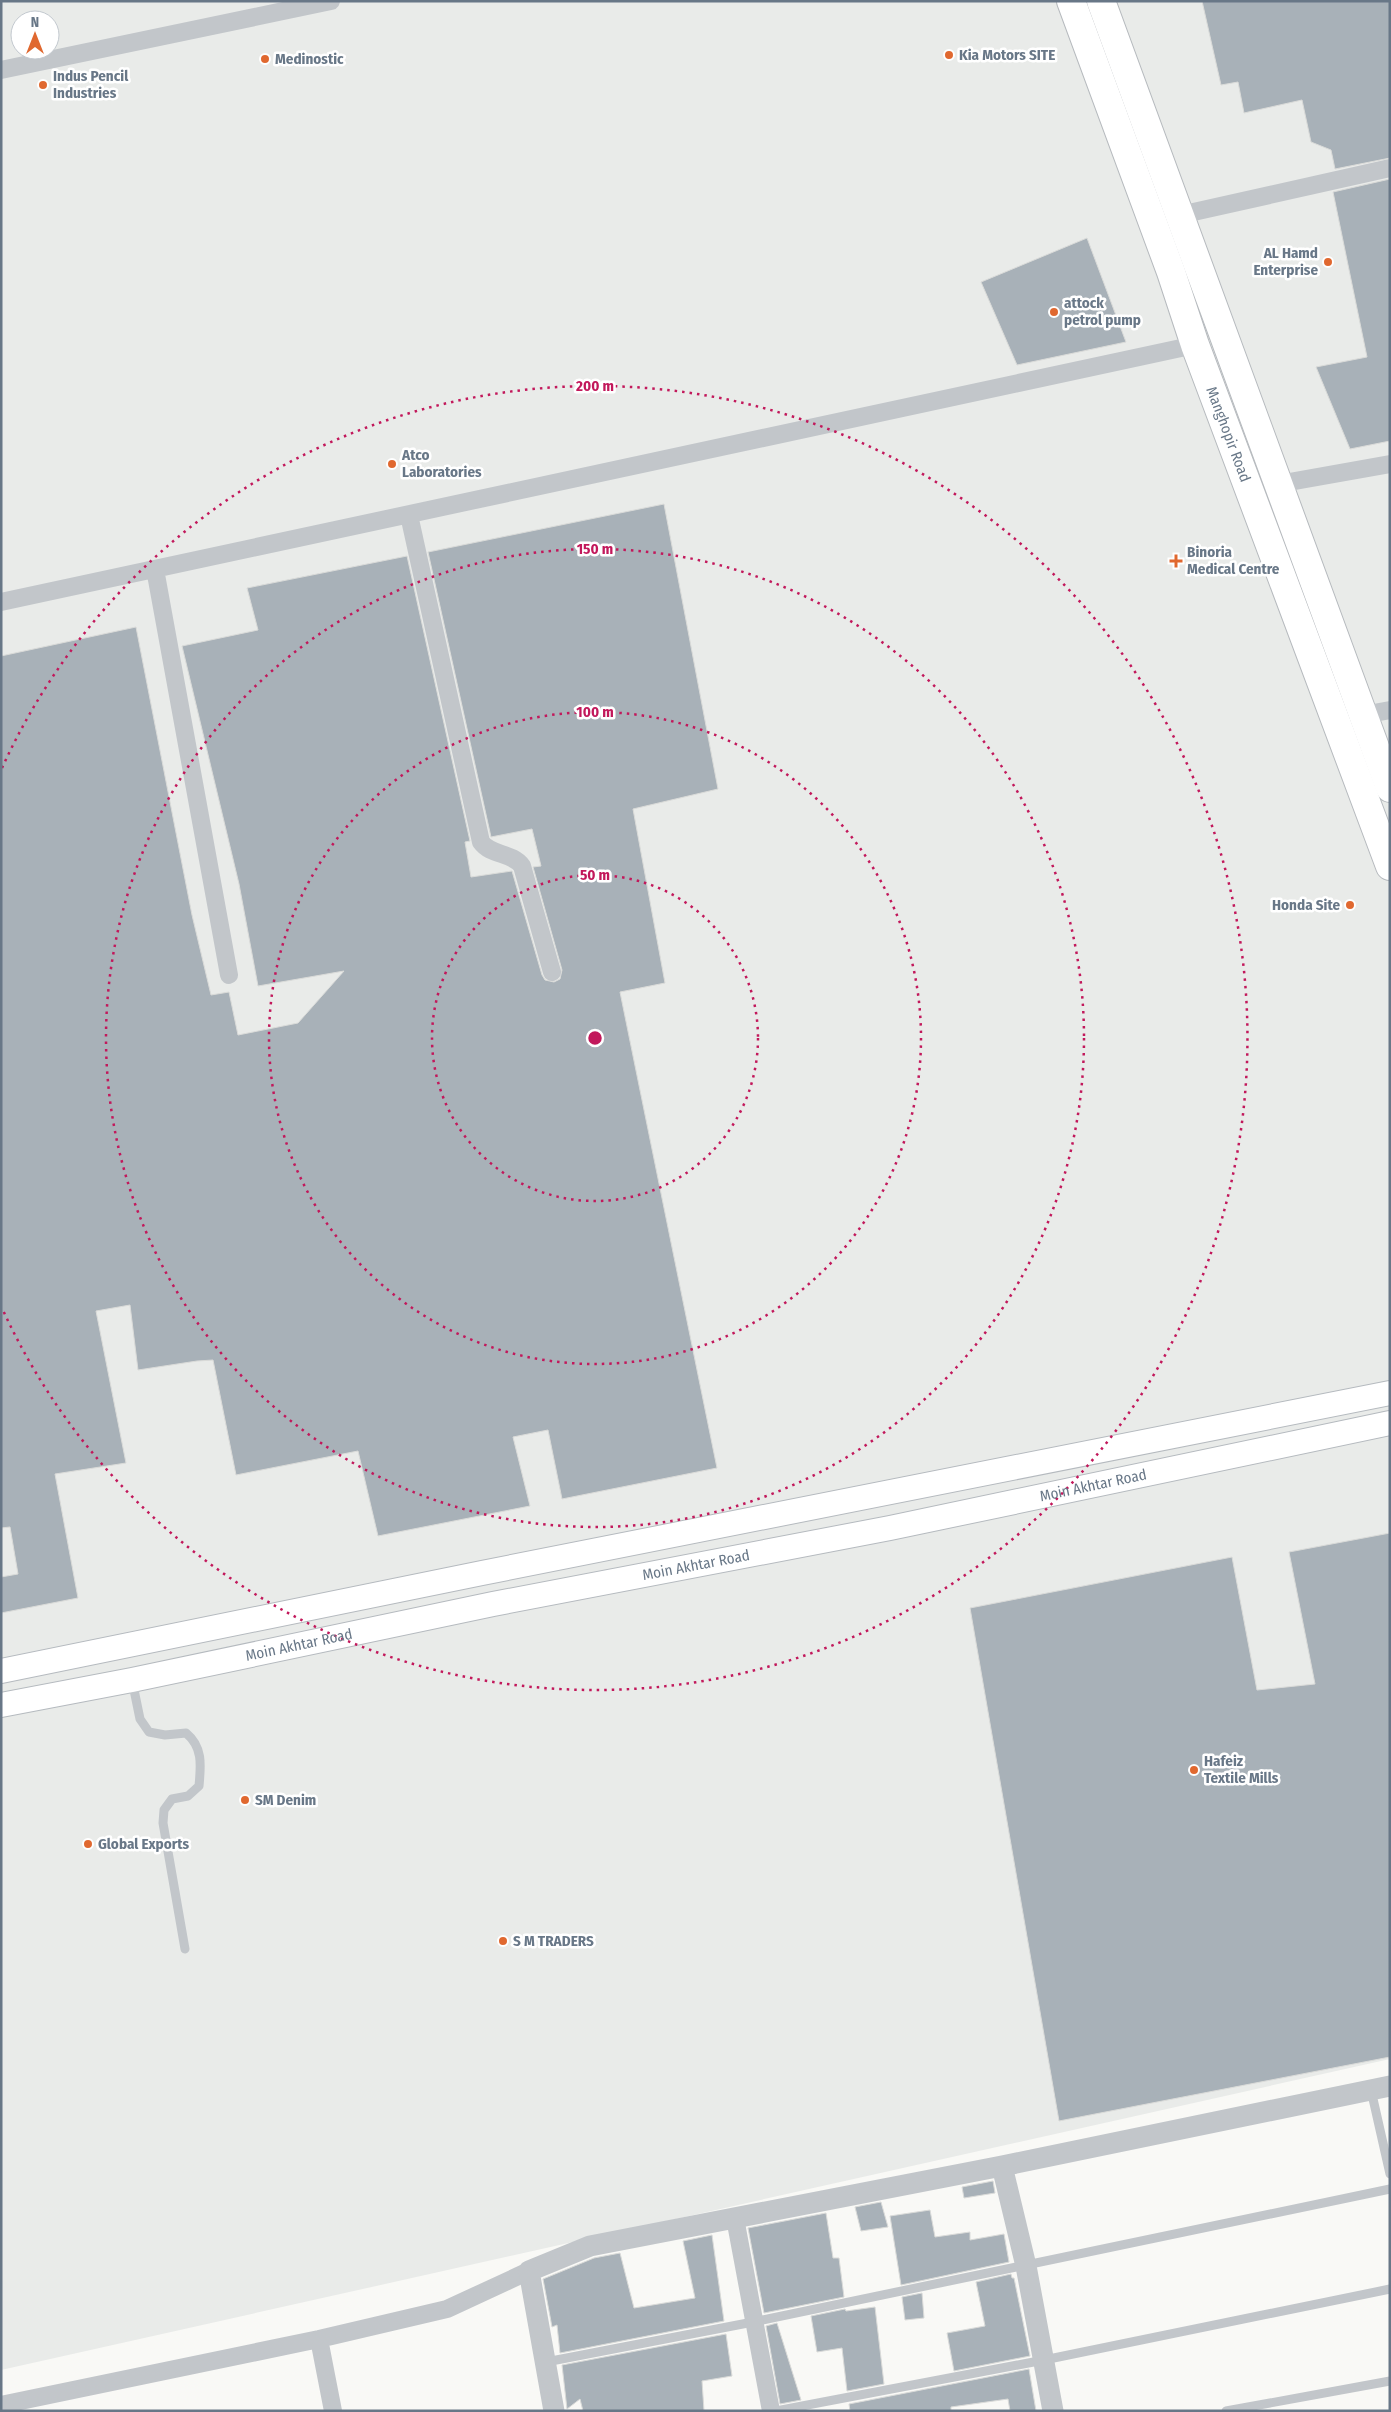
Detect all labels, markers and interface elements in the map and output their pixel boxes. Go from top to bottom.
north arrow [10,10,60,60]
text: N [31,14,39,31]
place label: Kia Motors SITE [959,46,1055,64]
marker: Kia Motors SITE [943,49,955,61]
place label: Medinostic [275,50,344,68]
marker: Medinostic [259,53,271,65]
place label: Indus Pencil Industries [53,67,129,102]
marker: Indus Pencil Industries [37,79,49,91]
place label: AL Hamd Enterprise [1253,244,1318,279]
marker: AL Hamd Enterprise [1322,256,1334,268]
place label: attock petrol pump [1064,294,1141,329]
marker: attock petrol pump [1048,306,1060,318]
text: 200 m [575,377,614,395]
street label: Manghopir Road [1202,384,1254,484]
place label: Atco Laboratories [401,446,482,481]
marker: Atco Laboratories [386,458,398,470]
text: 150 m [577,540,613,558]
place label: Binoria Medical Centre [1187,543,1280,578]
marker: Binoria Medical Centre [1169,554,1183,568]
text: 100 m [576,703,614,721]
text: 50 m [580,866,610,884]
place label: Honda Site [1272,896,1340,914]
marker: Honda Site [1344,899,1356,911]
centre of rings [586,1029,604,1047]
street label: Moin Akhtar Road [1038,1465,1148,1505]
street label: Moin Akhtar Road [641,1546,751,1584]
street label: Moin Akhtar Road [244,1625,354,1665]
place label: Hafeiz Textile Mills [1204,1752,1279,1787]
marker: Hafeiz Textile Mills [1188,1764,1200,1776]
place label: SM Denim [255,1791,316,1809]
marker: SM Denim [239,1794,251,1806]
place label: Global Exports [98,1835,189,1853]
marker: Global Exports [82,1838,94,1850]
place label: S M TRADERS [513,1932,594,1950]
marker: S M TRADERS [497,1935,509,1947]

